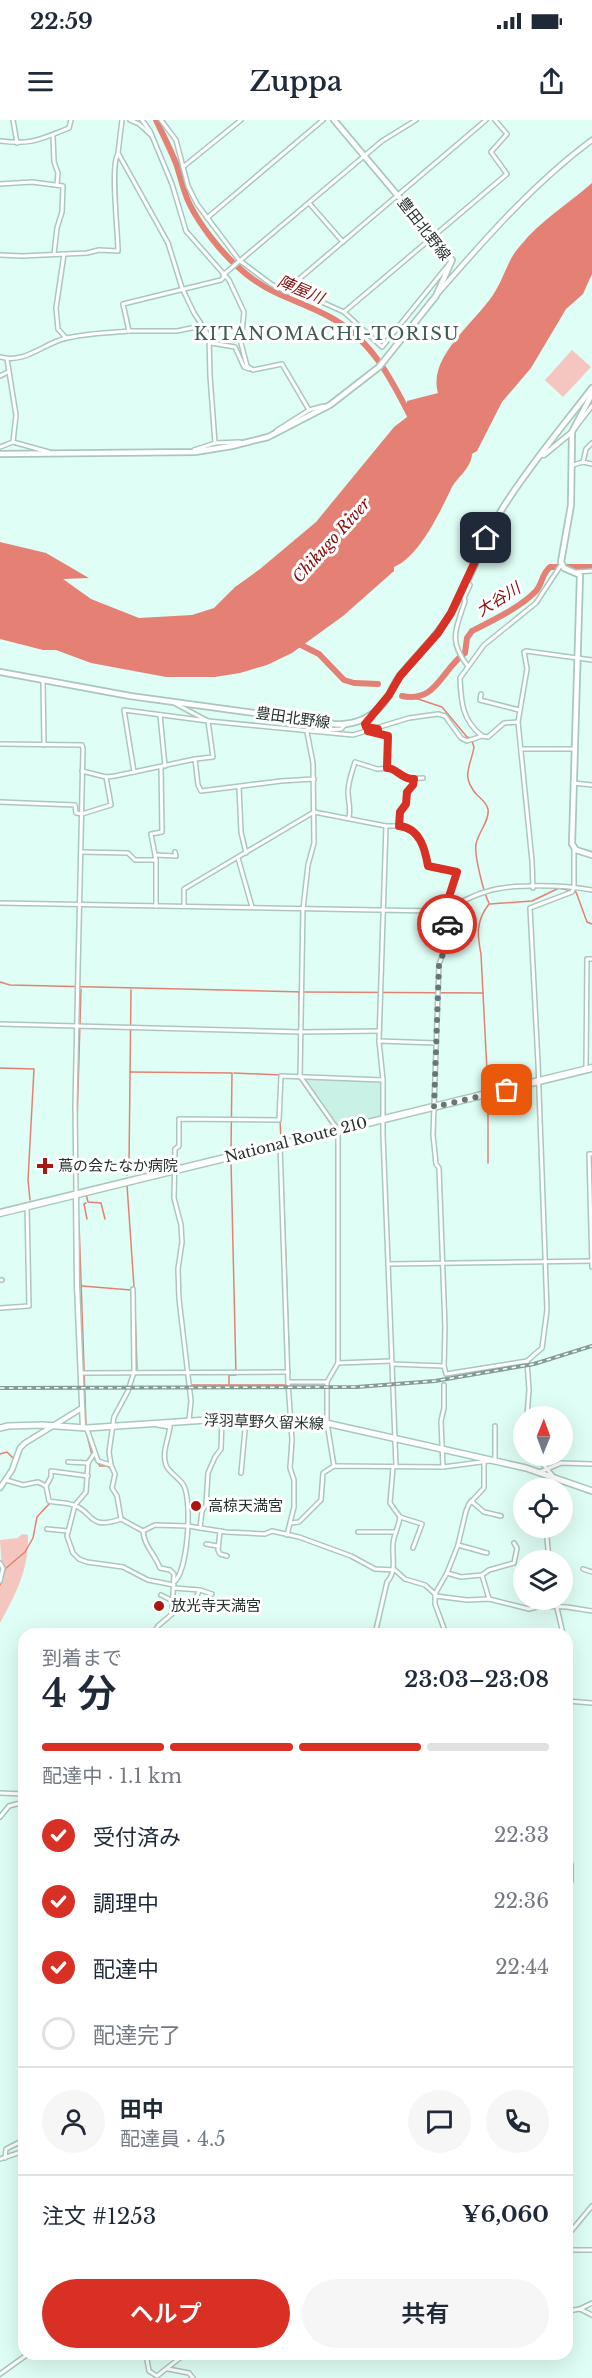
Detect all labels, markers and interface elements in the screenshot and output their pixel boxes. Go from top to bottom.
text: 22:59 [30,8,93,35]
icon: menu [24,65,57,98]
text: Zuppa [250,65,342,98]
icon: share [535,65,568,98]
street label: 豊田北野線 [394,193,455,264]
water label: 陣屋川 [275,270,329,308]
district label: KITANOMACHI-TORISU [194,323,460,345]
water label: Chikugo River [288,493,375,586]
pin [460,512,511,563]
icon: home [469,521,502,554]
water label: 大谷川 [472,577,525,620]
street label: 豊田北野線 [255,703,332,732]
courier [417,894,477,954]
icon: car [431,908,464,941]
pin [481,1064,532,1115]
icon: bag [490,1073,523,1106]
street label: National Route 210 [223,1113,369,1166]
place label: 蔦の会たなか病院 [58,1156,178,1175]
marker: 蔦の会たなか病院 [36,1157,54,1175]
north arrow [513,1406,573,1466]
map controls [513,1406,573,1610]
street label: 浮羽草野久留米線 [204,1410,324,1433]
button: locate [513,1478,573,1538]
place label: 高椋天満宮 [208,1496,283,1515]
marker: 高椋天満宮 [189,1499,203,1513]
button: layers [513,1550,573,1610]
place label: 放光寺天満宮 [171,1596,261,1615]
marker: 放光寺天満宮 [152,1599,166,1613]
text: 到着まで [42,1646,122,1670]
text: 23:03–23:08 [404,1666,549,1693]
text: 4 分 [42,1669,117,1718]
text: 配達中 · 1.1 km [42,1764,182,1788]
icon: check [42,1819,75,1852]
text: 22:33 [494,1823,549,1847]
text: 受付済み [93,1824,181,1851]
icon: check [42,1885,75,1918]
text: 22:36 [493,1889,549,1913]
text: 調理中 [93,1890,159,1917]
icon: check [42,1951,75,1984]
text: 22:44 [495,1955,549,1979]
text: 配達中 [93,1956,159,1983]
text: 配達完了 [93,2022,181,2049]
button: person [42,2090,105,2153]
button: chat [408,2090,471,2153]
button: phone [486,2090,549,2153]
text: 田中 [120,2096,164,2123]
text: 配達員 · 4.5 [120,2127,226,2151]
text: ¥6,060 [462,2201,549,2228]
text: 注文 #1253 [42,2203,156,2230]
button: ヘルプ [42,2279,290,2348]
button: 共有 [302,2279,549,2348]

